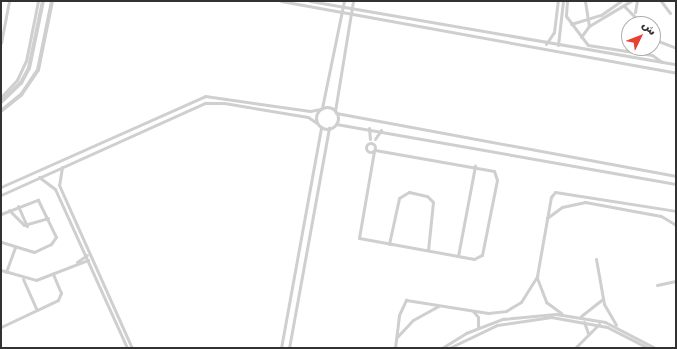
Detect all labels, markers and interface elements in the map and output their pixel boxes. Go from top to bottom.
north arrow [621,16,661,56]
text: ش [639,18,659,38]

